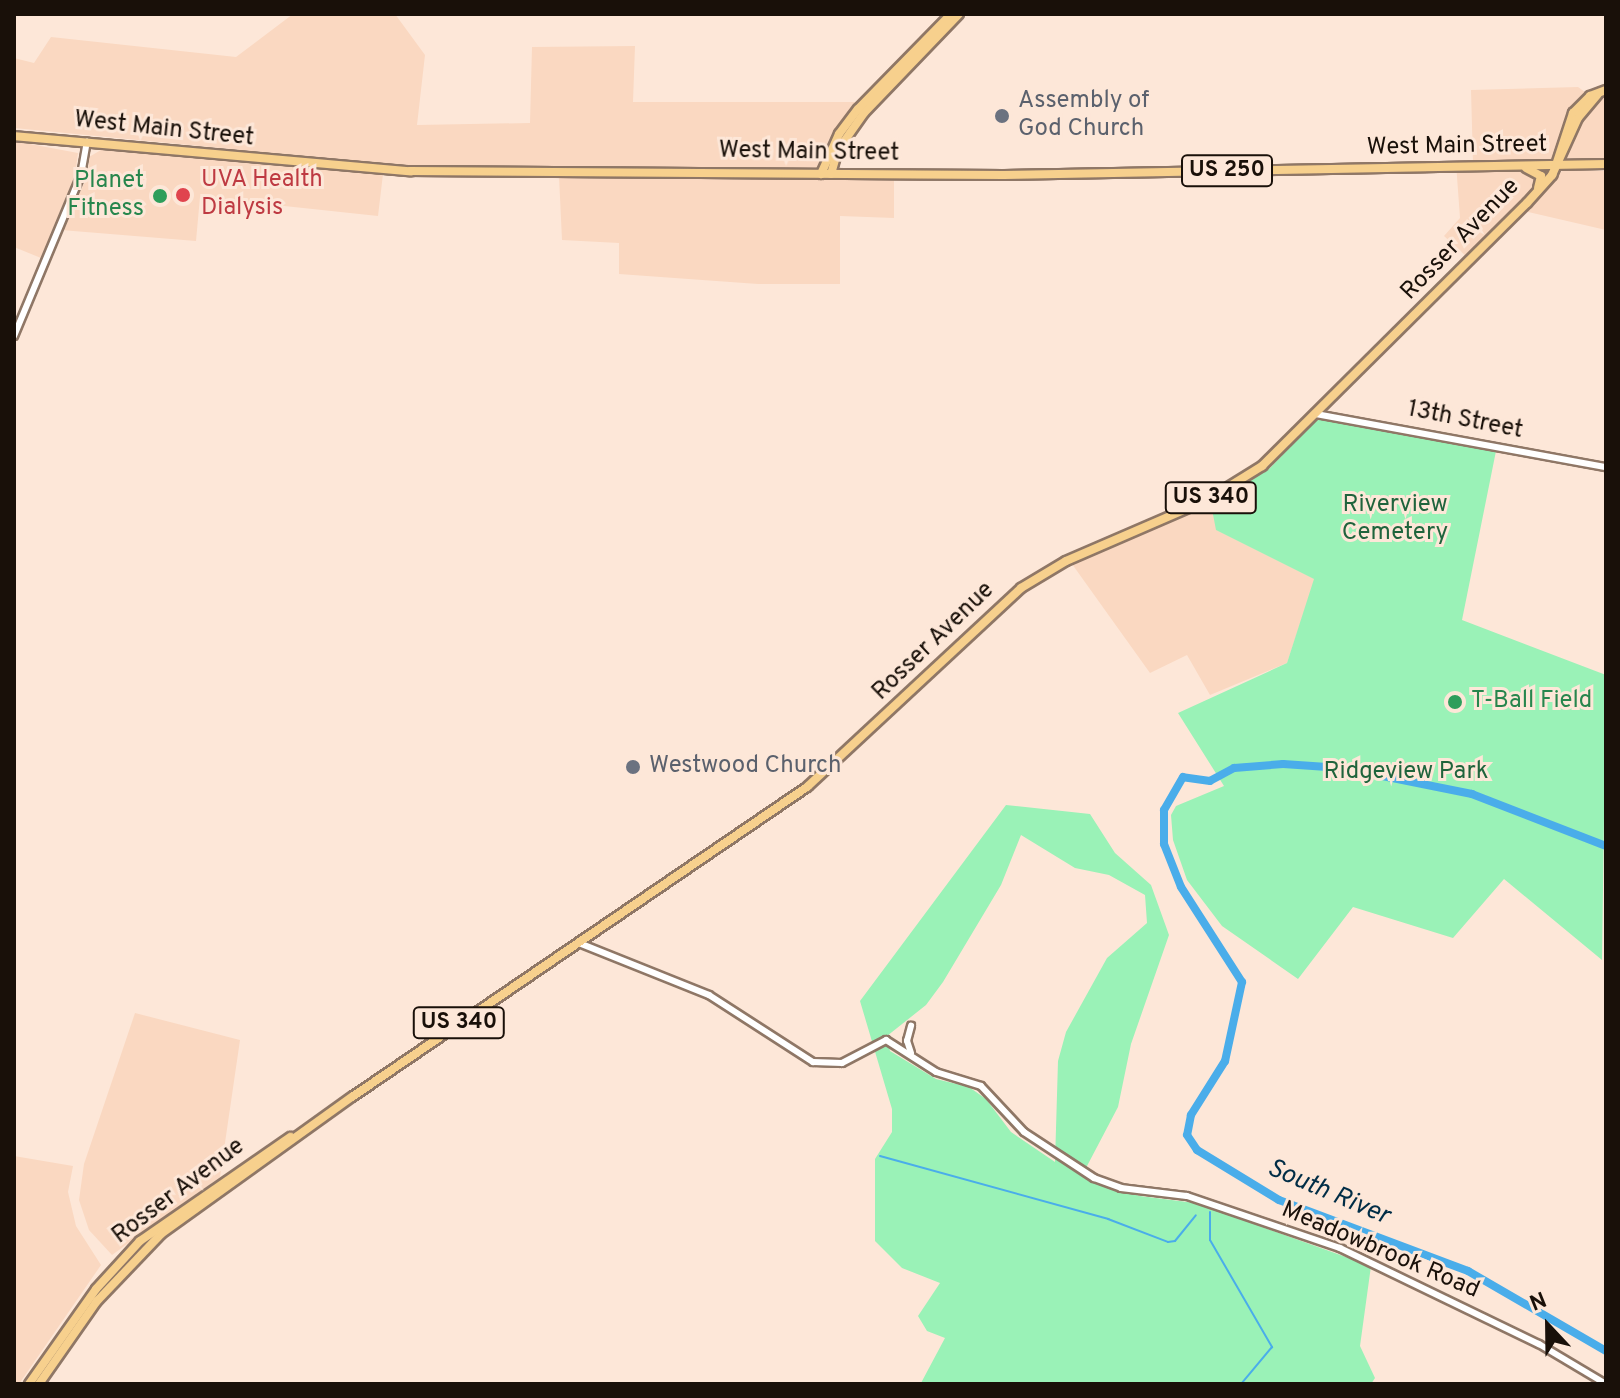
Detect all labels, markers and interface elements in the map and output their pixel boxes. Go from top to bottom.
place label: Assembly of God Church [1018,88,1149,144]
street label: West Main Street [73,106,255,154]
marker: Assembly of God Church [993,107,1011,125]
street label: West Main Street [1366,131,1548,163]
street label: West Main Street [718,137,900,169]
road number: US 250 [1181,153,1273,189]
place label: UVA Health Dialysis [201,167,324,223]
place label: Planet Fitness [67,168,144,224]
street label: Rosser Avenue [1395,173,1527,307]
marker: UVA Health Dialysis [172,184,194,206]
marker: Planet Fitness [151,187,169,205]
street label: 13th Street [1405,396,1525,446]
road number: US 340 [1163,480,1259,516]
park label: Riverview Cemetery [1342,492,1448,548]
street label: Rosser Avenue [867,576,1001,708]
place label: T-Ball Field [1471,688,1592,716]
marker: T-Ball Field [1446,693,1464,711]
place label: Westwood Church [649,753,842,781]
marker: Westwood Church [624,758,642,776]
park label: Ridgeview Park [1324,759,1488,787]
road number: US 340 [411,1005,507,1041]
street label: Rosser Avenue [107,1133,251,1251]
water label: South River [1262,1153,1394,1233]
street label: Meadowbrook Road [1277,1196,1483,1306]
north arrow [1508,1286,1588,1366]
text: N [1526,1288,1551,1319]

